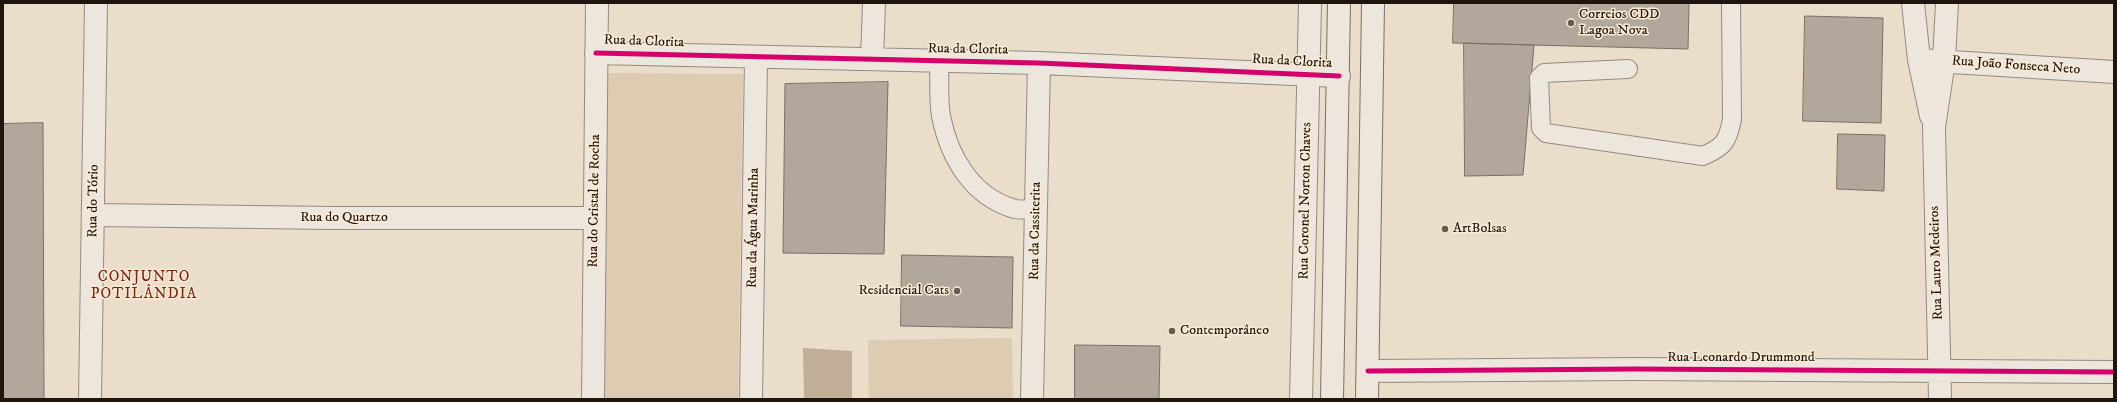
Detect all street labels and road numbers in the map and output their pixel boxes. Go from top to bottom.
street label: Rua da Clorita [604,32,684,52]
street label: Rua da Clorita [928,41,1008,59]
street label: Rua da Clorita [1251,52,1333,72]
street label: Rua João Fonseca Neto [1951,53,2081,79]
street label: Rua Coronel Norton Chaves [1296,122,1316,280]
street label: Rua do Cristal de Rocha [585,134,605,268]
street label: Rua do Tório [85,164,103,238]
street label: Rua da Água Marinha [745,168,763,288]
street label: Rua da Cassiterita [1027,182,1045,280]
street label: Rua Lauro Medeiros [1927,206,1947,320]
street label: Rua do Quartzo [300,210,388,226]
street label: Rua Leonardo Drummond [1667,350,1815,366]

